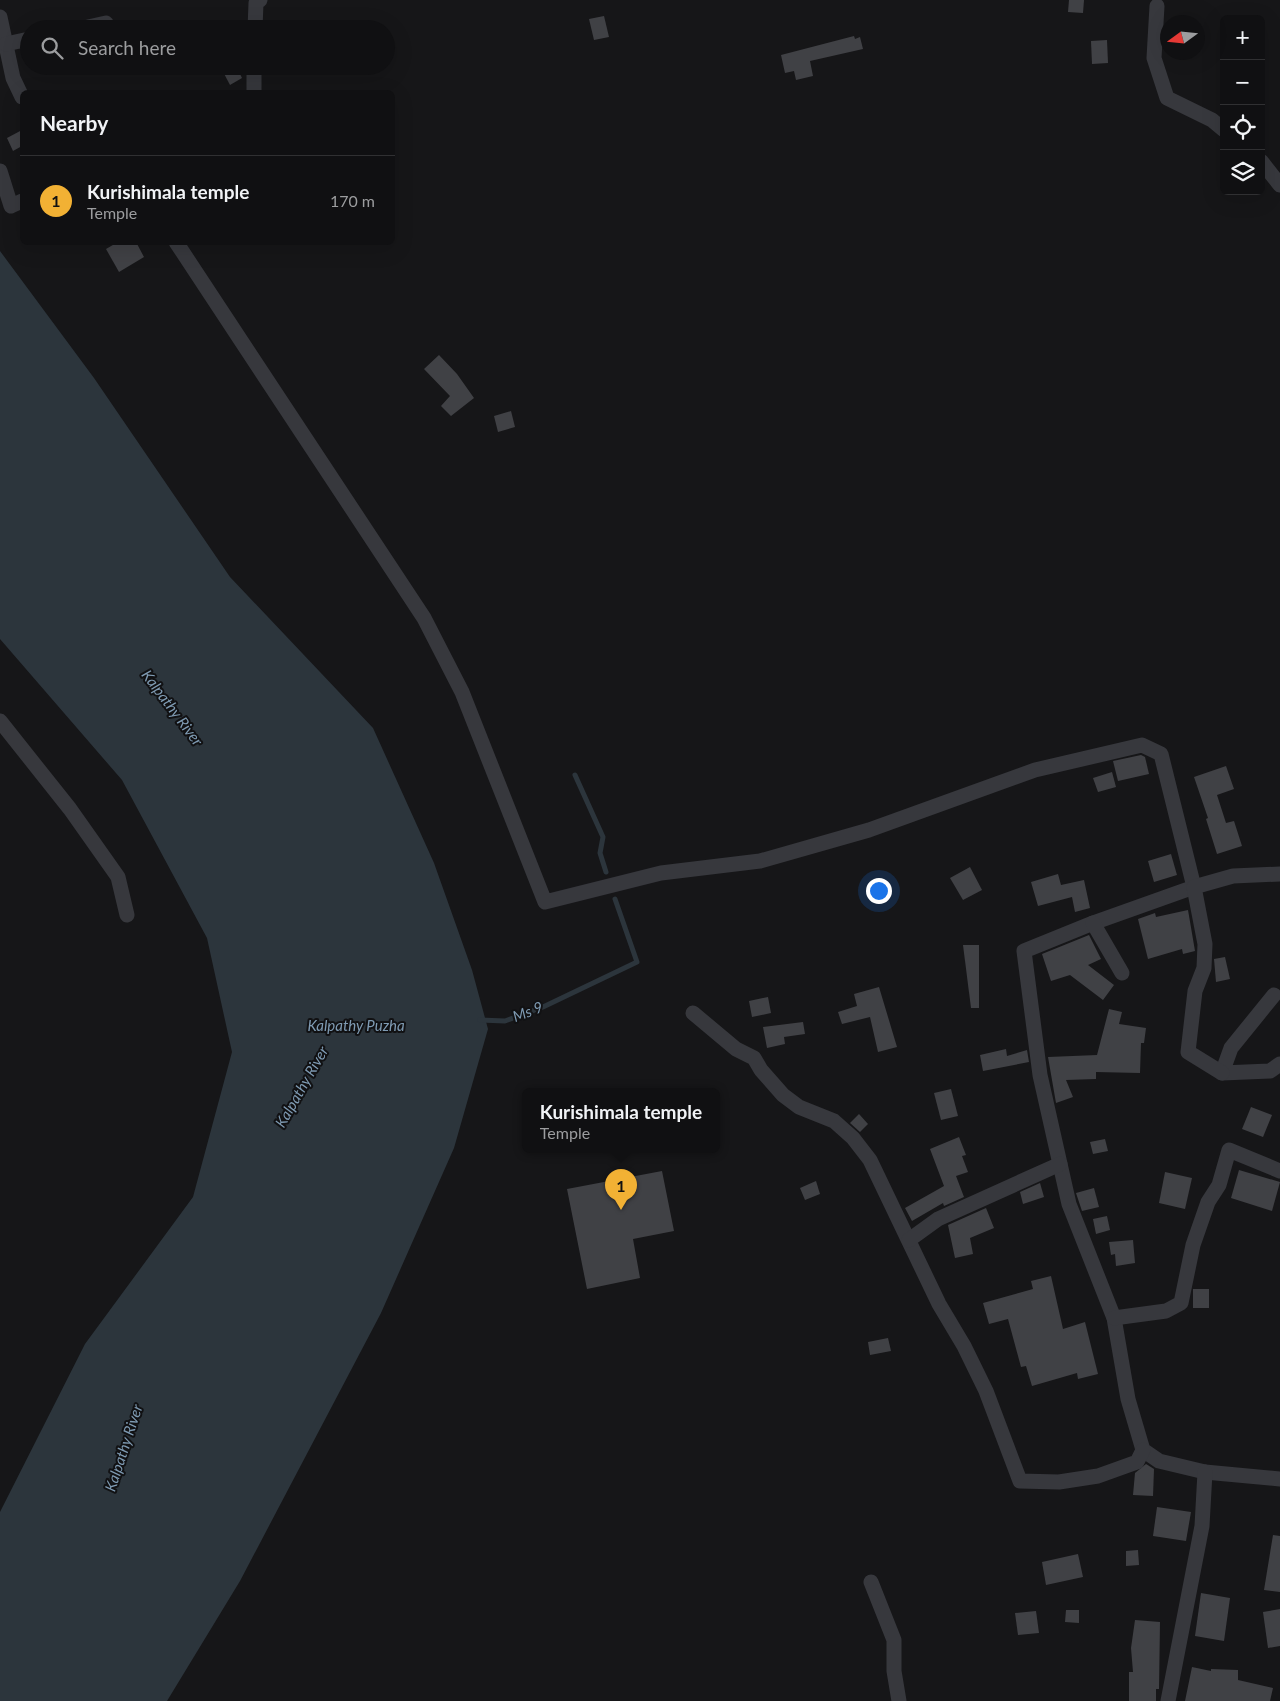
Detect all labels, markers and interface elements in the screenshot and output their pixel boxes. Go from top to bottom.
north arrow [1160,15,1205,60]
map controls [1220,15,1265,195]
button: + [1220,15,1265,60]
search box [20,20,395,75]
icon: search [38,34,66,62]
text: Search here [78,36,176,59]
button: − [1220,60,1265,105]
button: locate [1220,105,1265,150]
text: Nearby [40,110,108,135]
button: layers [1220,150,1265,195]
text: Kurishimala temple [87,180,249,203]
text: 1 [51,191,61,210]
text: 170 m [330,191,375,210]
text: Temple [87,203,137,222]
water label: Kalpathy River [138,666,208,750]
your location [866,878,892,904]
water label: Ms 9 [510,997,545,1025]
water label: Kalpathy Puzha [307,1016,405,1034]
water label: Kalpathy River [271,1042,332,1130]
popup [522,1088,720,1153]
text: Kurishimala temple [540,1100,702,1123]
text: Temple [540,1123,590,1142]
pin: 1 [605,1169,637,1210]
water label: Kalpathy River [101,1401,146,1493]

